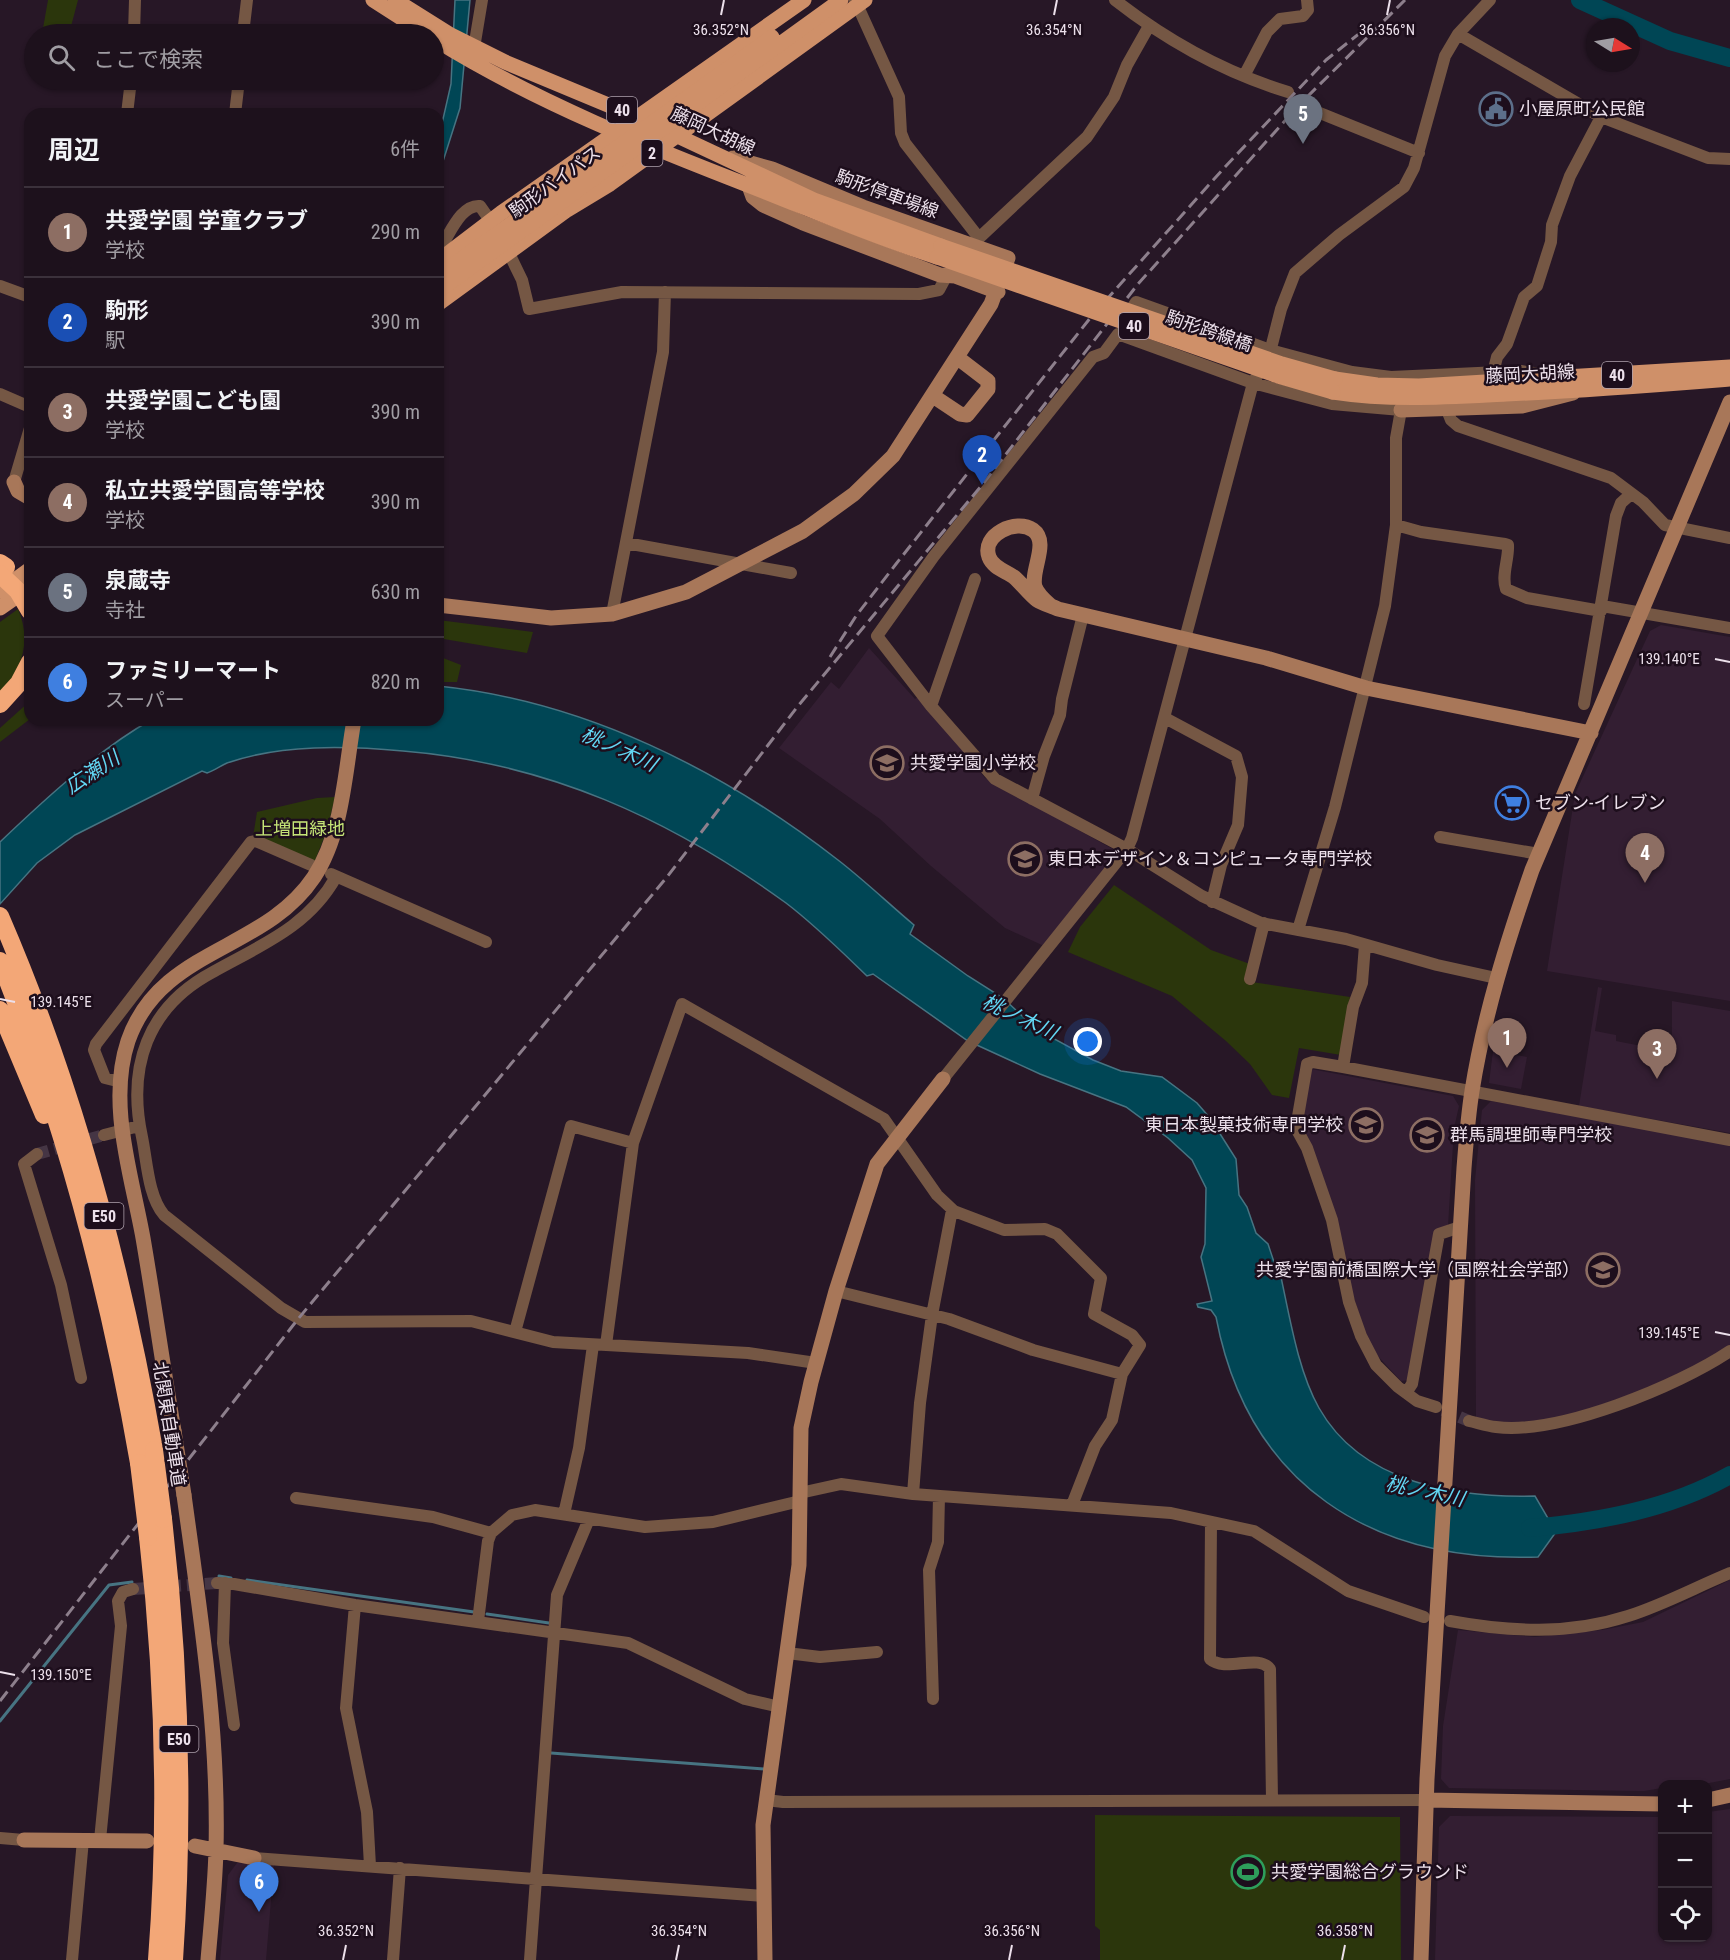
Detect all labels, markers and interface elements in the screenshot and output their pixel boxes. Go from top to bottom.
north arrow [1586,18,1640,72]
text: 36.352°N [693,21,749,39]
text: 36.354°N [1026,21,1082,39]
text: 36.356°N [1359,21,1415,39]
search box [24,24,444,90]
icon: search [45,41,78,74]
text: ここで検索 [93,47,203,72]
public building icon: 小屋原町公民館 [1478,91,1514,127]
pin: 5 [1284,94,1322,144]
road number: 40 [607,97,637,123]
place label: 小屋原町公民館 [1519,98,1645,119]
street label: 藤岡大胡線 [668,102,758,159]
text: 周辺 [48,135,100,165]
text: 6件 [390,137,420,161]
road number: 2 [642,140,662,166]
street label: 駒形バイパス [505,141,604,222]
street label: 駒形停車場線 [833,165,942,222]
text: 共愛学園 学童クラブ [105,208,308,233]
text: 1 [62,220,73,244]
text: 290 m [371,220,420,244]
text: 学校 [105,238,145,262]
text: 駒形 [105,298,149,323]
street label: 駒形跨線橋 [1163,306,1255,355]
text: 2 [62,310,73,334]
text: 390 m [371,310,420,334]
road number: 40 [1119,313,1149,339]
text: 駅 [105,328,125,352]
street label: 藤岡大胡線 [1484,361,1575,386]
road number: 40 [1602,362,1632,388]
text: 共愛学園こども園 [105,388,281,413]
text: 3 [62,400,73,424]
text: 390 m [371,400,420,424]
text: 学校 [105,418,145,442]
pin: 2 [962,436,1002,485]
text: 私立共愛学園高等学校 [105,478,325,503]
text: 4 [62,490,73,514]
text: 390 m [371,490,420,514]
text: 学校 [105,508,145,532]
text: 泉蔵寺 [105,568,171,593]
text: 5 [62,580,73,604]
text: 630 m [371,580,420,604]
text: 寺社 [105,598,145,622]
text: 139.140°E [1638,650,1700,668]
text: ファミリーマート [105,658,281,683]
text: 6 [62,670,73,694]
text: 820 m [371,670,420,694]
text: スーパー [105,688,185,712]
water label: 桃ノ木川 [578,722,662,777]
water label: 広瀬川 [60,745,125,798]
school or university icon: 共愛学園小学校 [869,745,905,781]
place label: 共愛学園小学校 [910,752,1036,773]
supermarket icon: セブン-イレブン [1494,785,1530,821]
place label: セブン-イレブン [1535,792,1665,813]
park label: 上増田緑地 [255,818,345,839]
pin: 4 [1626,834,1664,883]
school or university icon: 東日本デザイン＆コンピュータ専門学校 [1007,841,1043,877]
place label: 東日本デザイン＆コンピュータ専門学校 [1048,848,1372,869]
water label: 桃ノ木川 [979,989,1063,1046]
text: 139.145°E [30,993,92,1011]
pin: 1 [1488,1018,1526,1068]
your location [1073,1027,1102,1056]
pin: 3 [1638,1030,1676,1079]
school or university icon: 東日本製菓技術専門学校 [1348,1107,1384,1143]
place label: 東日本製菓技術専門学校 [1145,1114,1343,1135]
school or university icon: 群馬調理師専門学校 [1409,1117,1445,1153]
place label: 群馬調理師専門学校 [1450,1124,1612,1145]
road number: E50 [84,1203,124,1229]
school or university icon: 共愛学園前橋国際大学（国際社会学部） [1585,1252,1621,1288]
place label: 共愛学園前橋国際大学（国際社会学部） [1256,1259,1580,1280]
text: 139.145°E [1638,1324,1700,1342]
street label: 北関東自動車道 [149,1360,190,1488]
water label: 桃ノ木川 [1383,1471,1469,1511]
text: 139.150°E [30,1666,92,1684]
road number: E50 [160,1726,198,1752]
map controls [1658,1780,1712,1942]
button: + [1658,1780,1712,1834]
button: − [1658,1834,1712,1888]
sports icon: 共愛学園総合グラウンド [1230,1854,1266,1890]
place label: 共愛学園総合グラウンド [1271,1861,1469,1882]
pin: 6 [240,1862,278,1912]
button: locate [1658,1888,1712,1942]
text: 36.352°N [318,1922,374,1940]
text: 36.354°N [651,1922,707,1940]
text: 36.356°N [984,1922,1040,1940]
text: 36.358°N [1317,1922,1373,1940]

